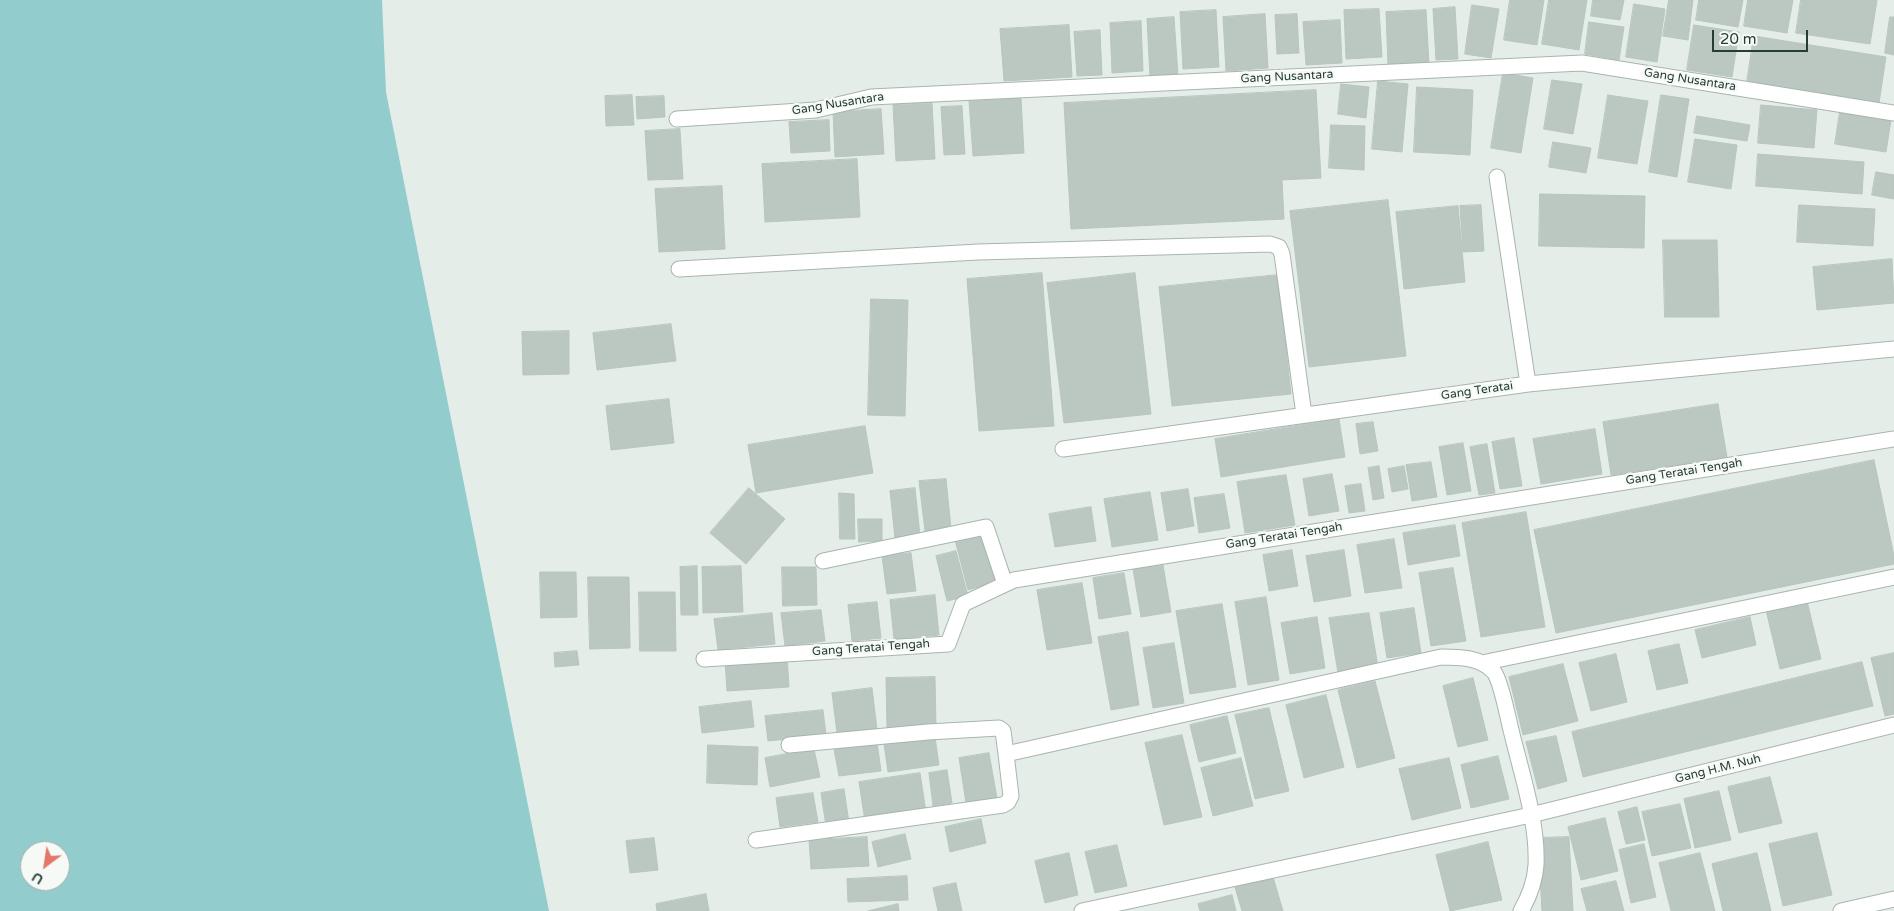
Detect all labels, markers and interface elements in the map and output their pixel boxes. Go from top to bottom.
scale bar [1714,20,1810,52]
text: 20 m [1720,30,1757,48]
street label: Gang Nusantara [1643,66,1737,94]
street label: Gang Nusantara [1240,67,1334,87]
street label: Gang Nusantara [791,90,885,118]
street label: Gang Teratai [1440,379,1514,403]
street label: Gang Teratai Tengah [1625,456,1743,488]
street label: Gang Teratai Tengah [1225,520,1343,552]
street label: Gang Teratai Tengah [812,637,930,659]
street label: Gang H.M. Nuh [1674,751,1762,787]
north arrow [20,841,70,891]
text: U [29,868,46,888]

